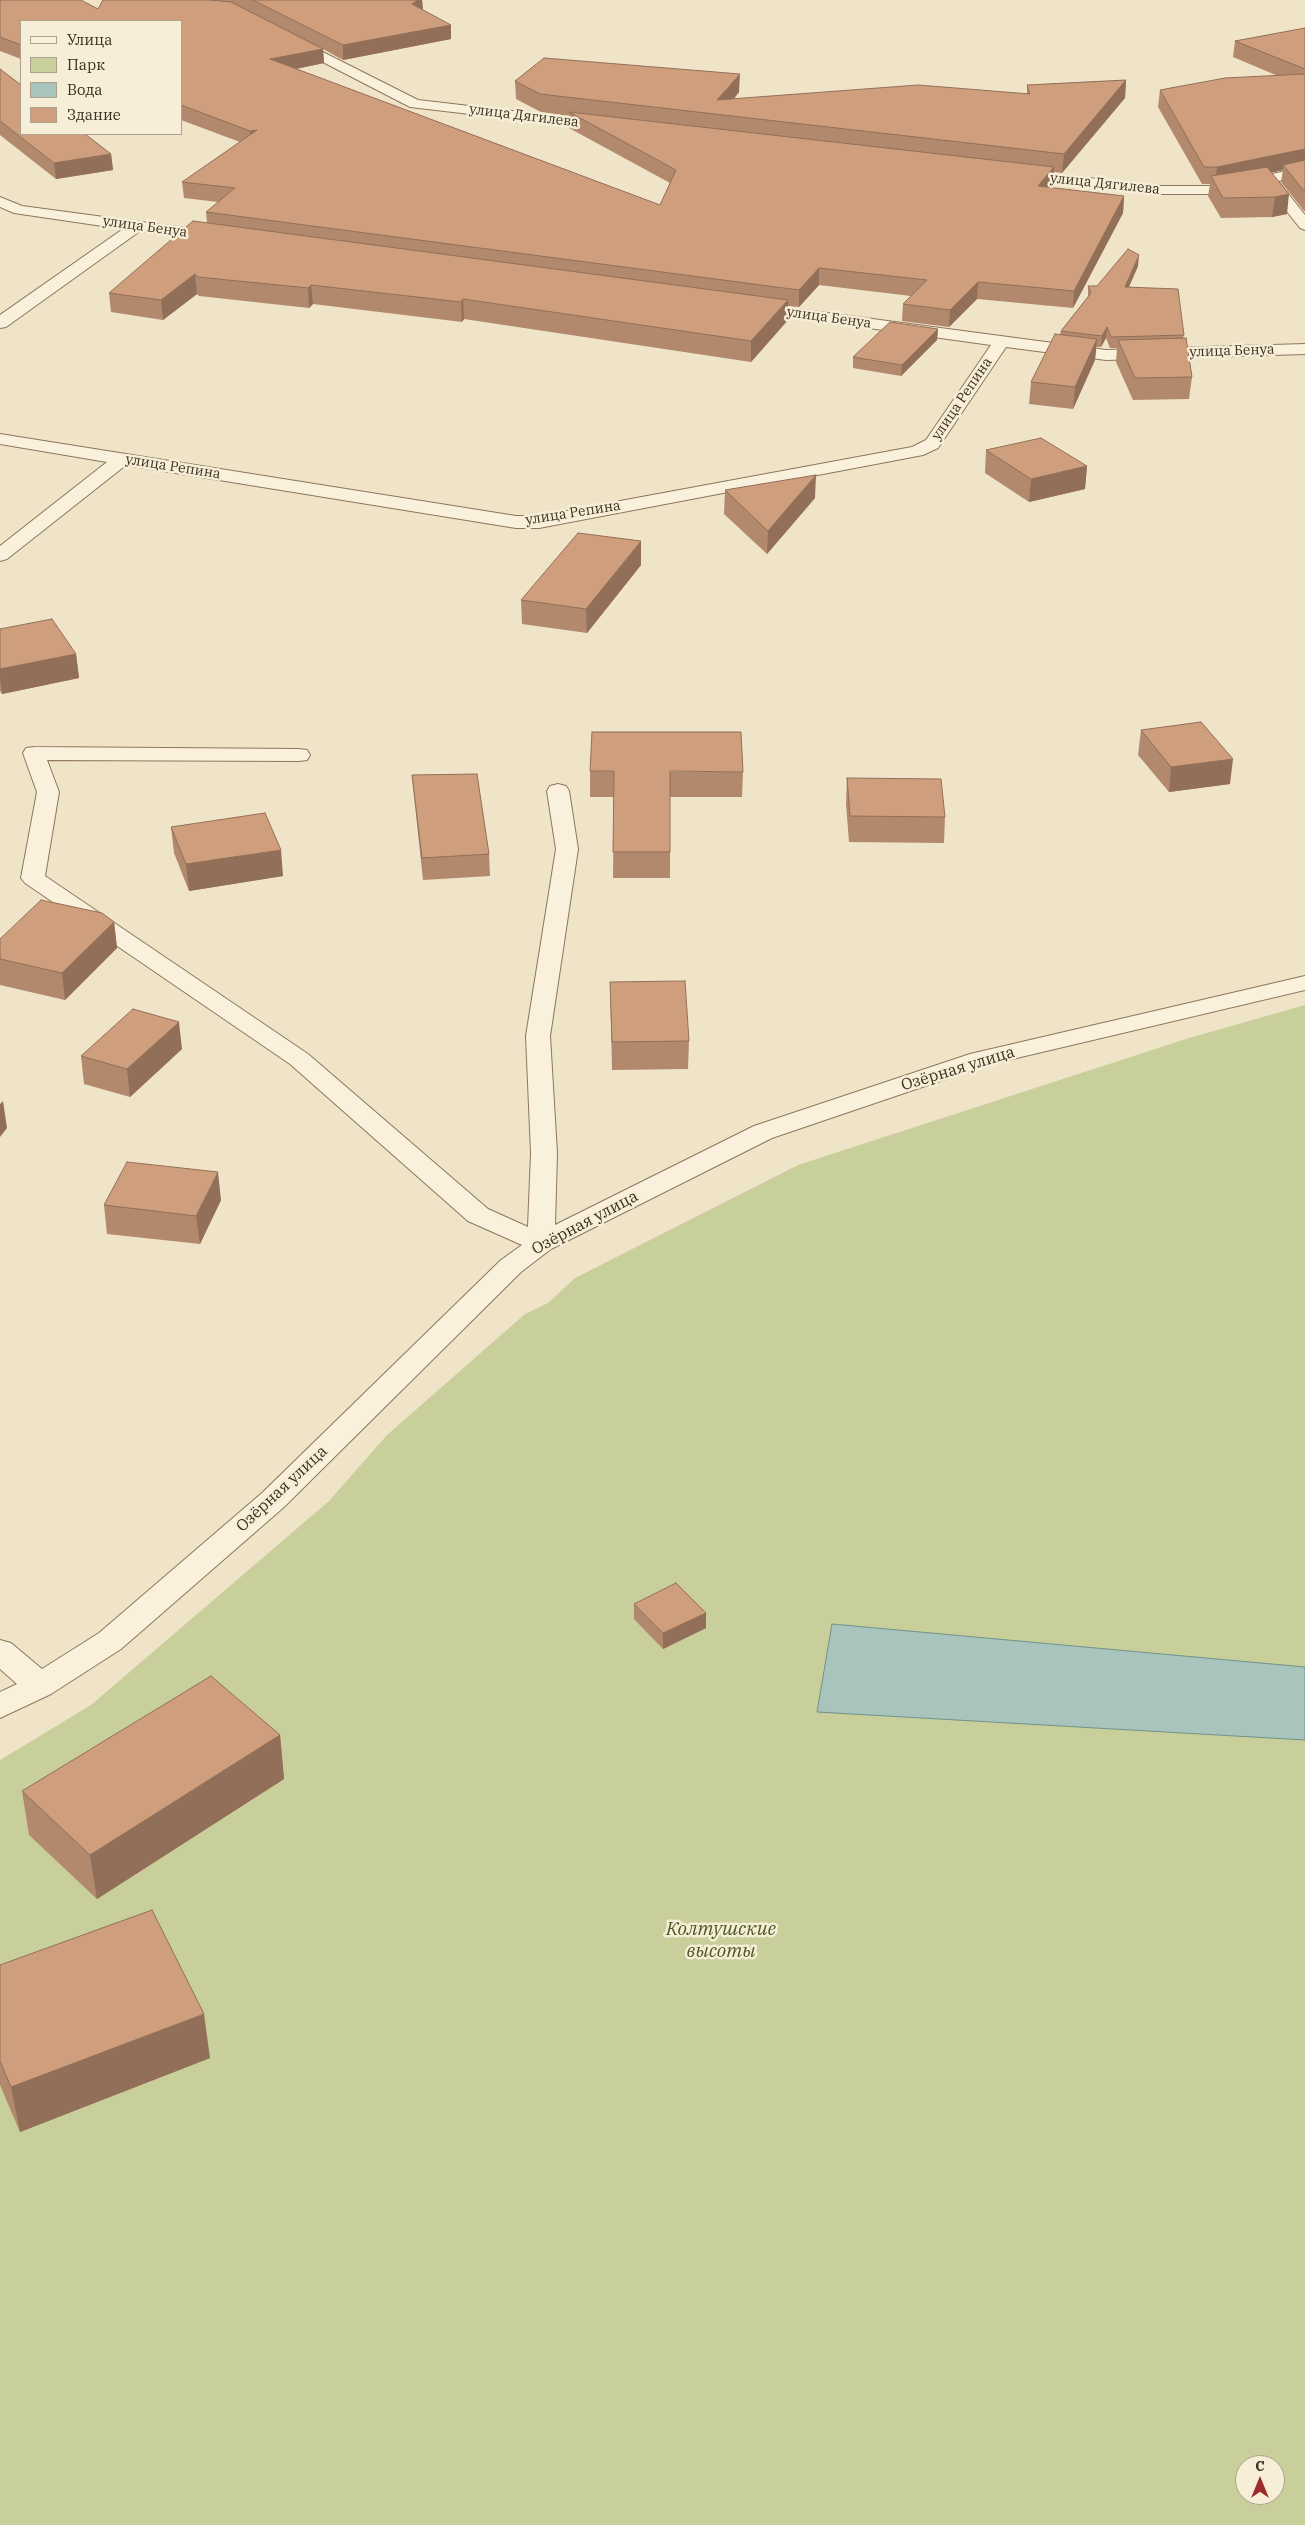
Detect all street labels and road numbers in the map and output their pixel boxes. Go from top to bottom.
street label: улица Дягилева [468,101,580,131]
street label: улица Дягилева [1049,170,1161,198]
street label: улица Бенуа [102,213,188,241]
street label: улица Бенуа [786,304,872,332]
street label: улица Бенуа [1189,341,1275,361]
street label: улица Репина [928,354,996,444]
street label: улица Репина [124,451,222,483]
street label: улица Репина [524,497,622,529]
street label: Озёрная улица [899,1043,1017,1095]
street label: Озёрная улица [529,1187,641,1259]
street label: Озёрная улица [232,1442,332,1536]

